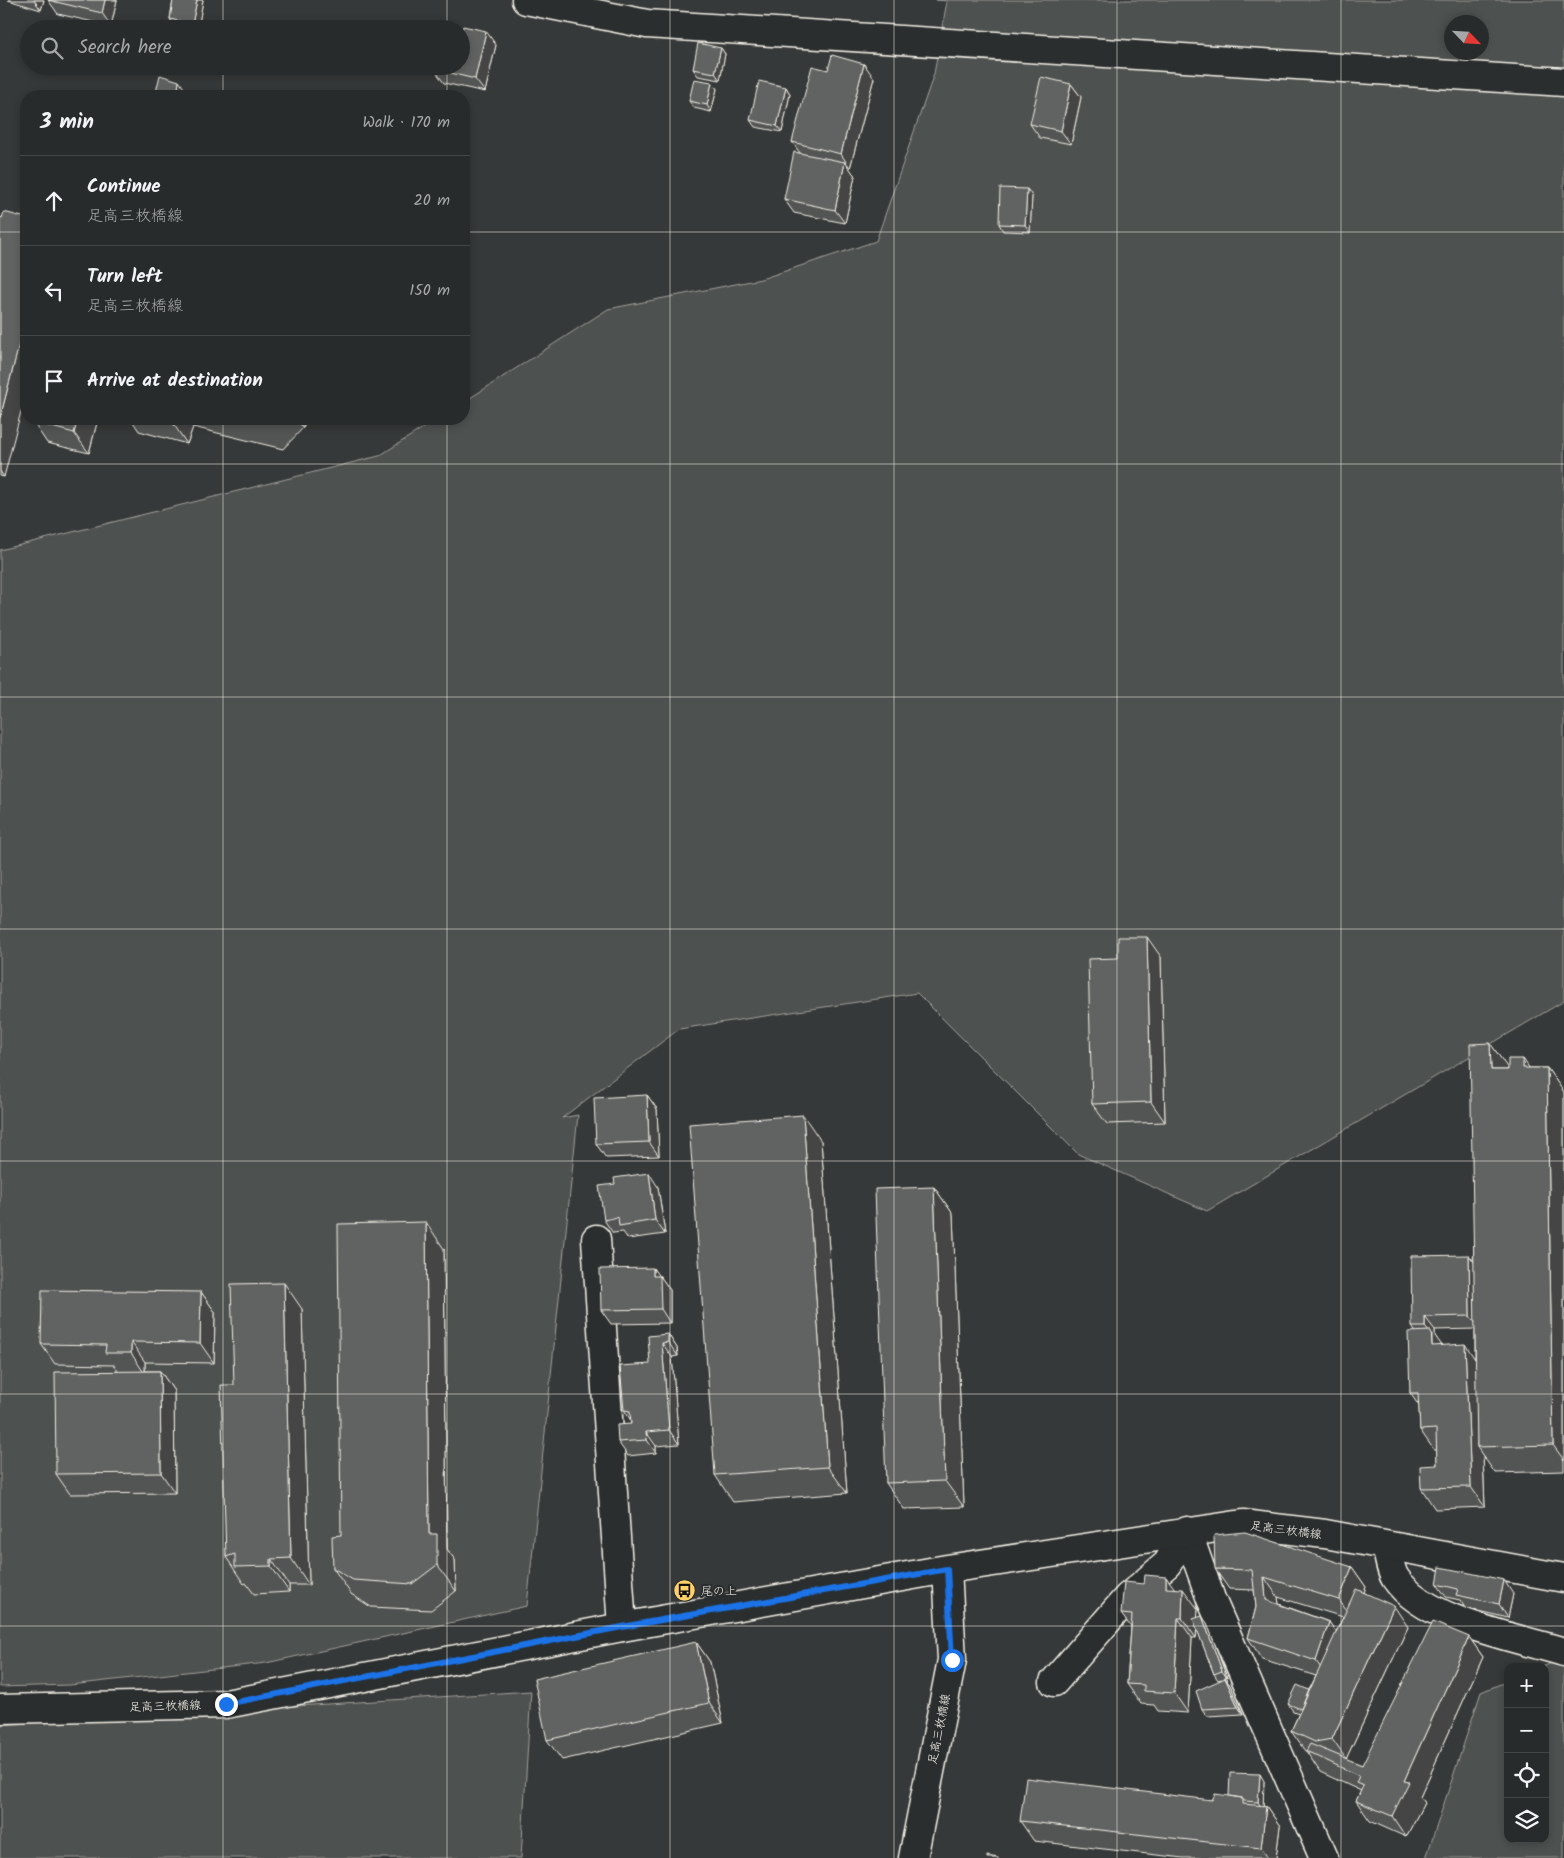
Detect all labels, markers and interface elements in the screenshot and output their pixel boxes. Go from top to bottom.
north arrow [1444,15,1489,60]
search box [20,20,470,75]
text: Search here [78,33,172,63]
icon: search [38,34,66,62]
text: 3 min [40,106,94,139]
text: Walk · 170 m [362,110,450,135]
text: Continue [87,172,160,202]
icon: ahead [40,187,68,215]
text: 20 m [414,188,450,213]
text: 足高三枚橋線 [87,204,183,229]
text: Turn left [87,262,162,292]
icon: left [40,277,68,305]
text: 150 m [409,278,450,303]
text: 足高三枚橋線 [87,294,183,319]
text: Arrive at destination [87,366,263,396]
icon: arrive [40,367,68,395]
street label: 足高三枚橋線 [1249,1517,1323,1544]
bus stop icon: 尾の上 [673,1579,697,1603]
place label: 尾の上 [701,1582,737,1601]
route start [941,1649,964,1672]
map controls [1504,1663,1549,1843]
button: + [1504,1663,1549,1708]
street label: 足高三枚橋線 [923,1692,956,1766]
route end [215,1693,238,1716]
street label: 足高三枚橋線 [129,1696,201,1717]
button: − [1504,1708,1549,1753]
button: locate [1504,1753,1549,1798]
button: layers [1504,1798,1549,1843]

